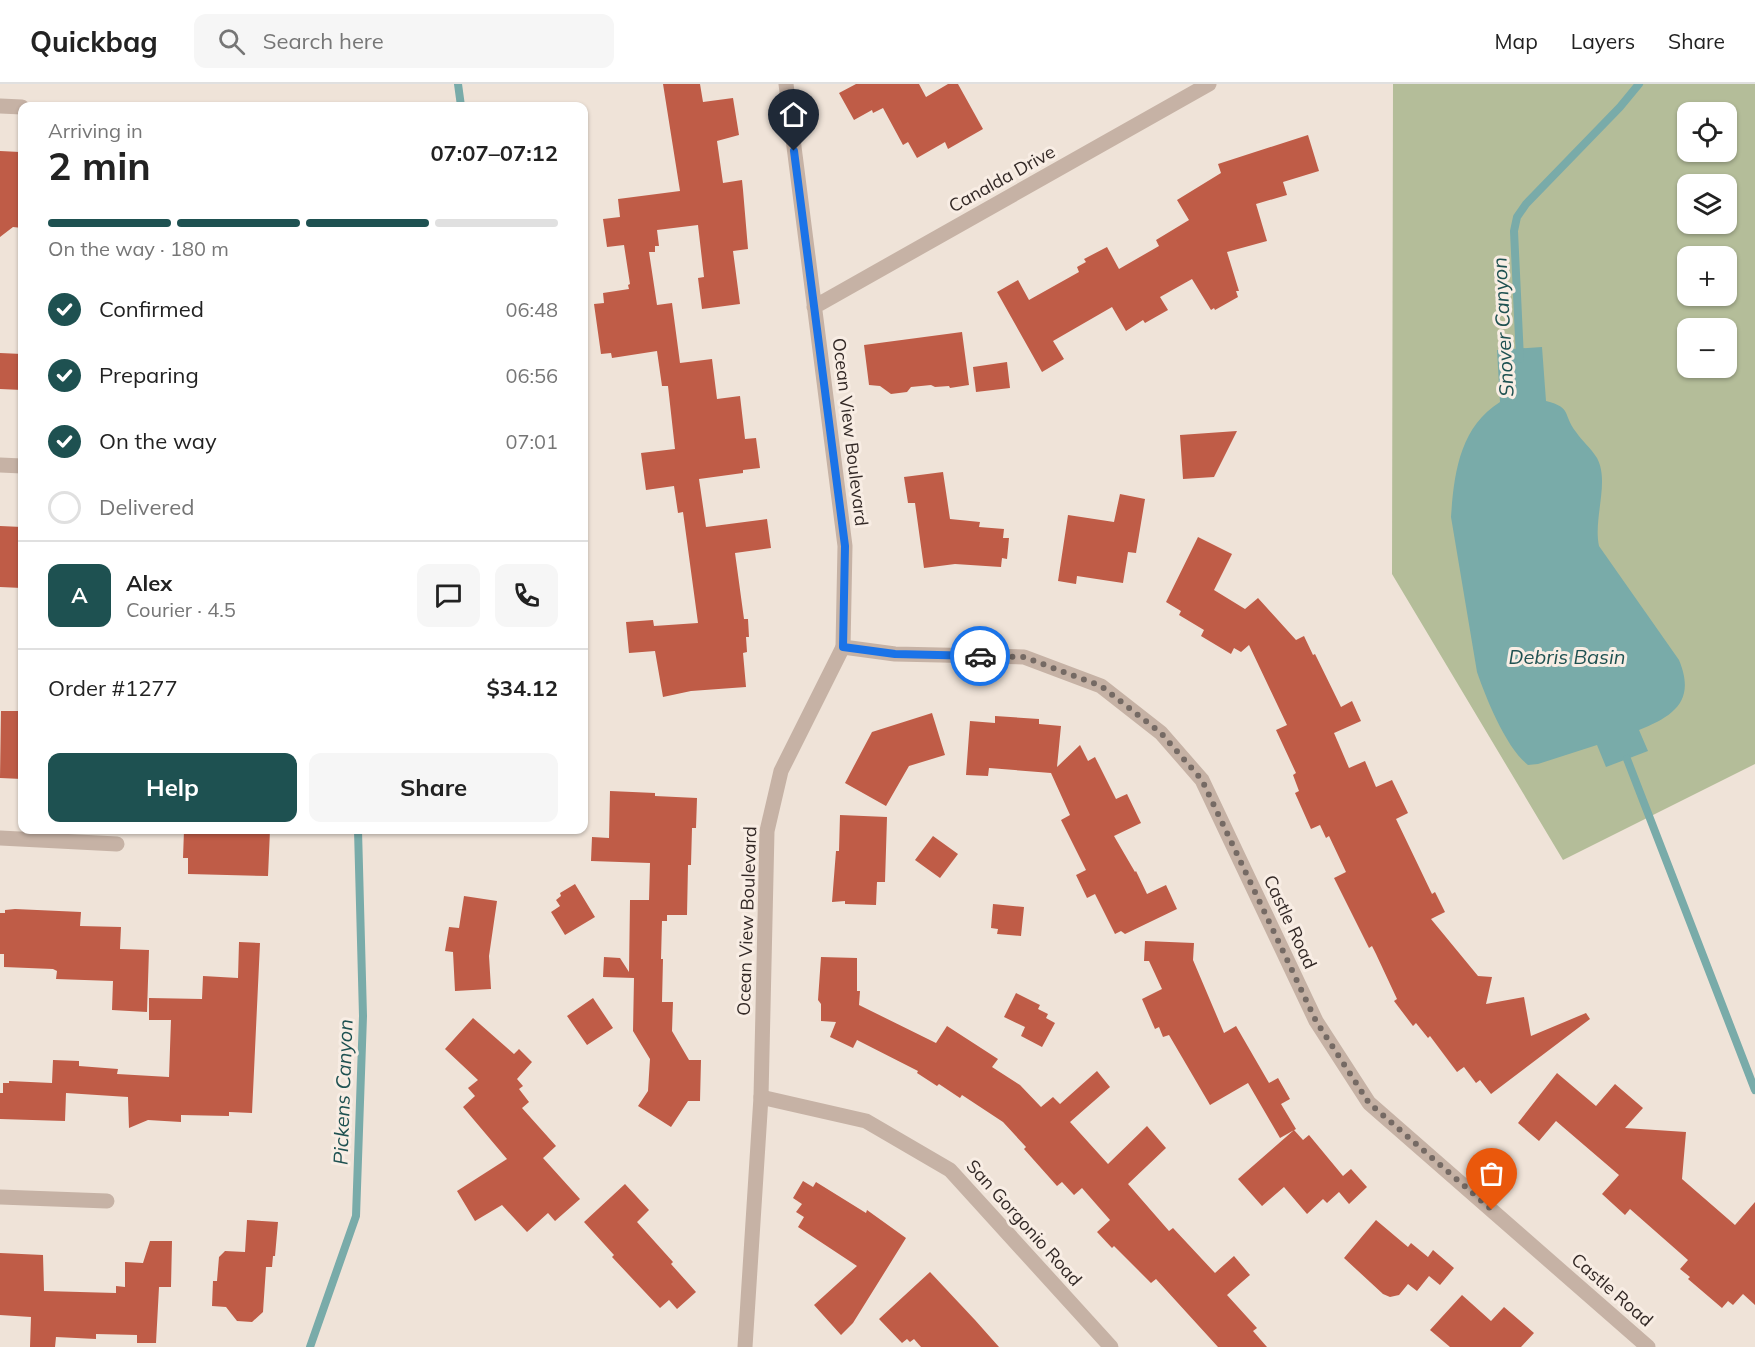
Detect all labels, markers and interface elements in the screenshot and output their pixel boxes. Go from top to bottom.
search box [194,14,614,68]
text: Quickbag [30,24,158,59]
icon: search [215,25,248,58]
text: Search here [263,27,384,55]
text: Map [1495,28,1538,54]
text: Layers [1571,28,1635,54]
text: Share [1668,28,1725,54]
pin [768,89,819,151]
icon: home [777,98,810,131]
map controls [1677,102,1737,378]
button: locate [1677,102,1737,162]
text: Arriving in [48,118,143,143]
text: 07:07–07:12 [430,139,558,167]
street label: Canalda Drive [944,140,1059,217]
text: 2 min [48,141,151,190]
button: layers [1677,174,1737,234]
text: On the way · 180 m [48,236,229,261]
button: + [1677,246,1737,306]
water label: Snover Canyon [1486,257,1519,398]
icon: check [48,293,81,326]
text: Confirmed [99,295,204,323]
text: 06:48 [505,297,558,322]
button: − [1677,318,1737,378]
street label: Ocean View Boulevard [828,336,873,527]
icon: check [48,359,81,392]
text: Preparing [99,361,199,389]
text: 06:56 [505,363,558,388]
icon: check [48,425,81,458]
text: On the way [99,427,217,455]
text: 07:01 [505,429,558,454]
text: Delivered [99,493,194,521]
button: chat [417,564,480,627]
button: phone [495,564,558,627]
text: Alex [126,569,172,597]
text: A [71,581,88,609]
text: Courier · 4.5 [126,597,236,622]
courier [950,626,1010,686]
icon: car [964,640,997,673]
water label: Debris Basin [1509,644,1625,669]
text: Order #1277 [48,674,178,702]
text: $34.12 [487,674,558,702]
button: Help [48,753,297,822]
button: Share [309,753,558,822]
street label: Ocean View Boulevard [732,826,761,1016]
street label: Castle Road [1259,871,1322,972]
water label: Pickens Canyon [327,1019,358,1165]
pin [1466,1148,1517,1210]
street label: San Gorgonio Road [962,1155,1087,1291]
icon: bag [1475,1157,1508,1190]
street label: Castle Road [1567,1248,1658,1331]

